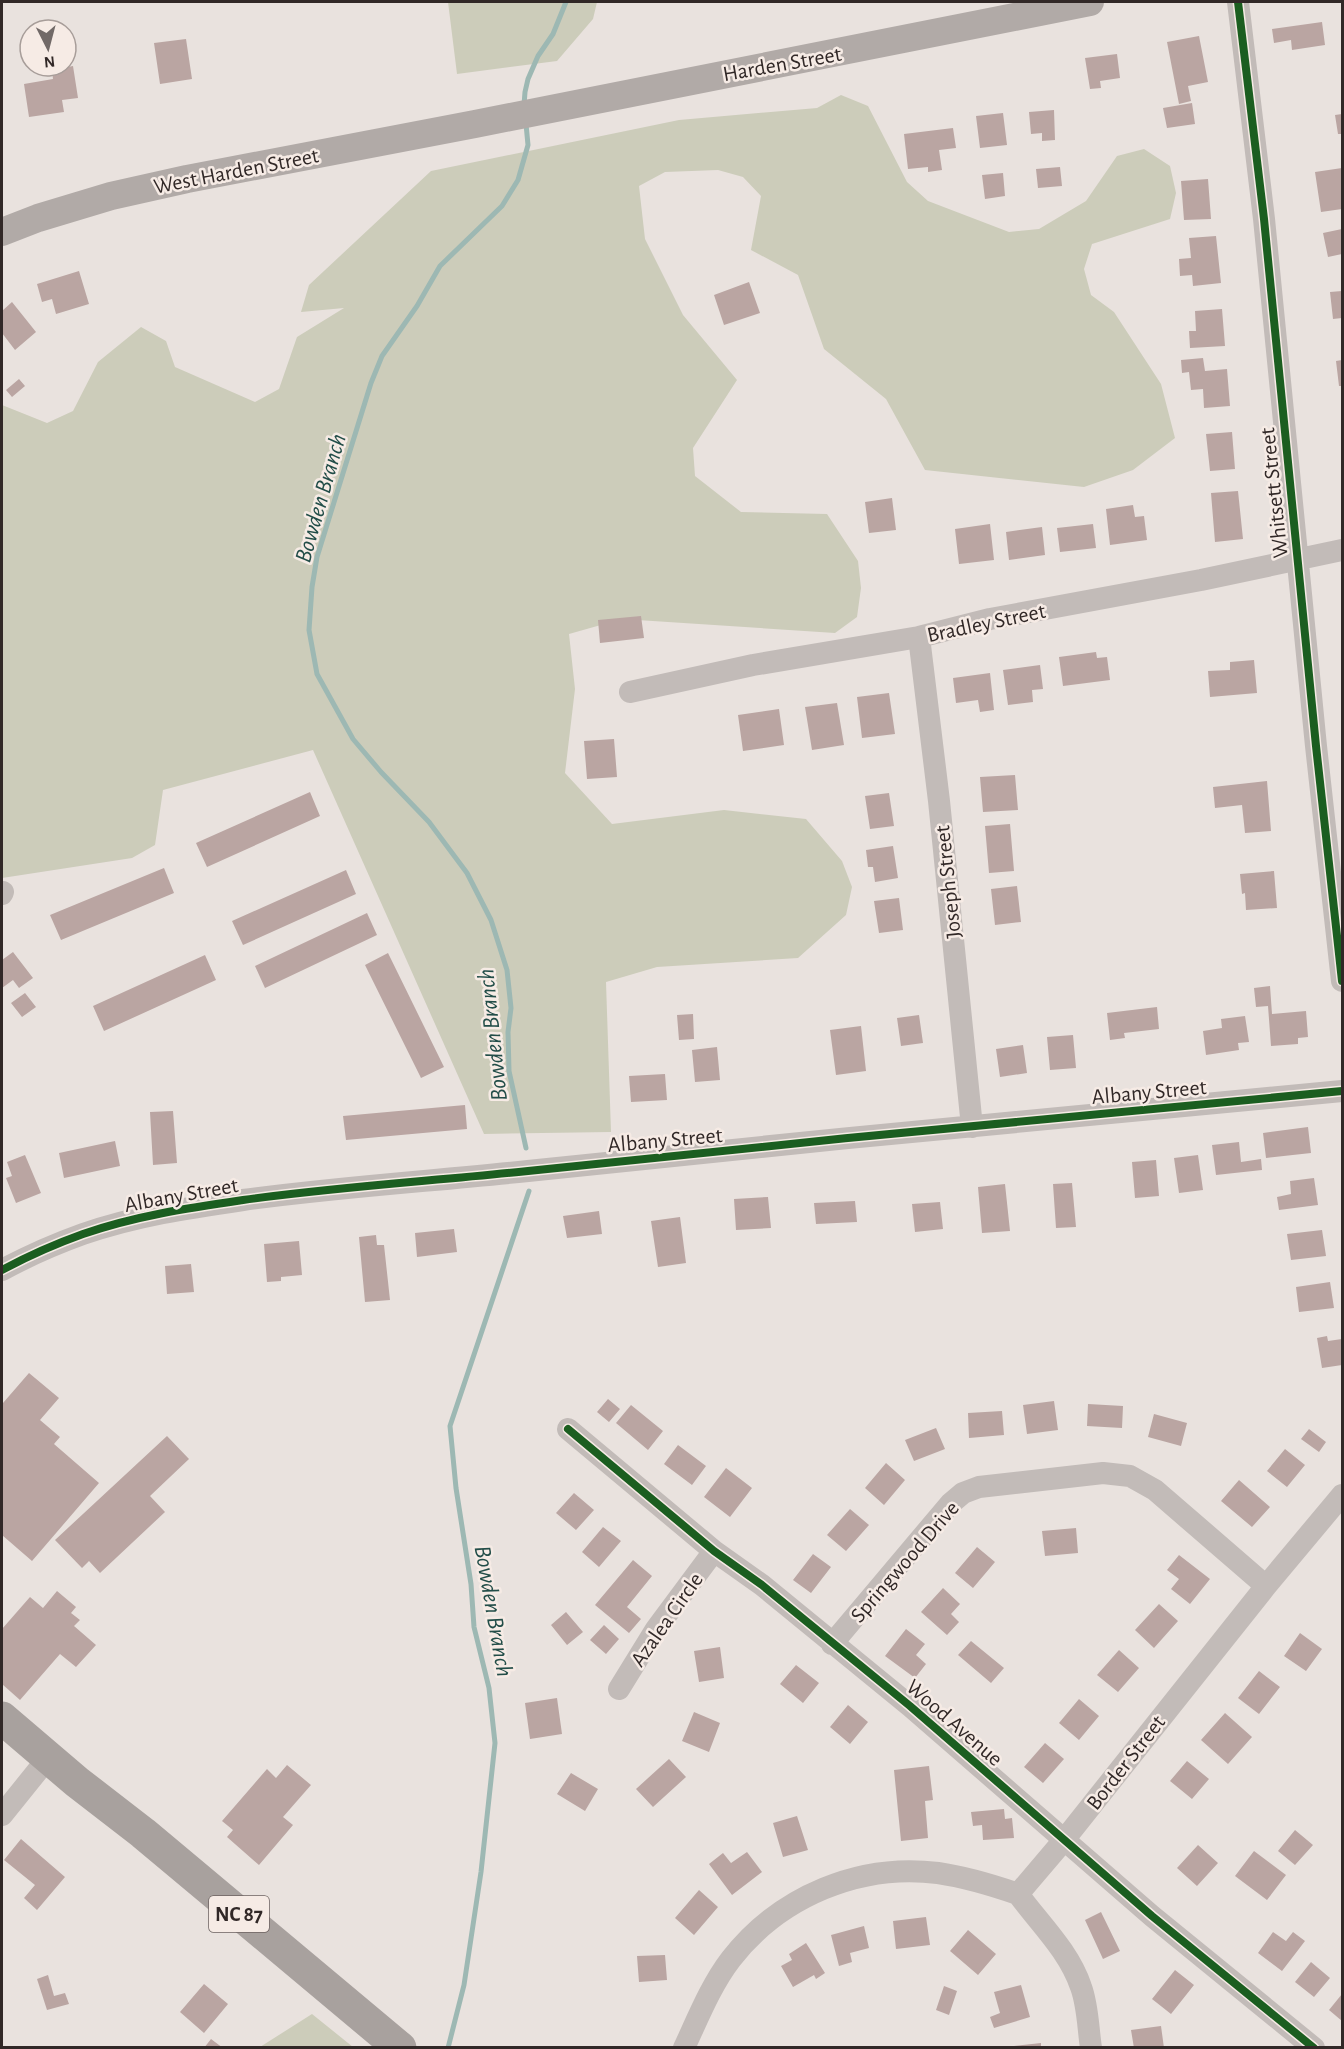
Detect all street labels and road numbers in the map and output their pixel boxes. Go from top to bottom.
street label: Harden Street [721,43,843,85]
street label: West Harden Street [152,144,321,198]
street label: Whitsett Street [1256,427,1292,559]
street label: Bradley Street [925,600,1047,646]
street label: Joseph Street [931,824,965,939]
street label: Albany Street [1091,1076,1207,1108]
street label: Albany Street [607,1124,723,1156]
street label: Albany Street [123,1174,240,1216]
street label: Springwood Drive [846,1497,963,1627]
street label: Azalea Circle [626,1569,707,1671]
street label: Wood Avenue [902,1675,1007,1770]
street label: Border Street [1082,1711,1169,1814]
road number: NC 87 [209,1896,269,1932]

